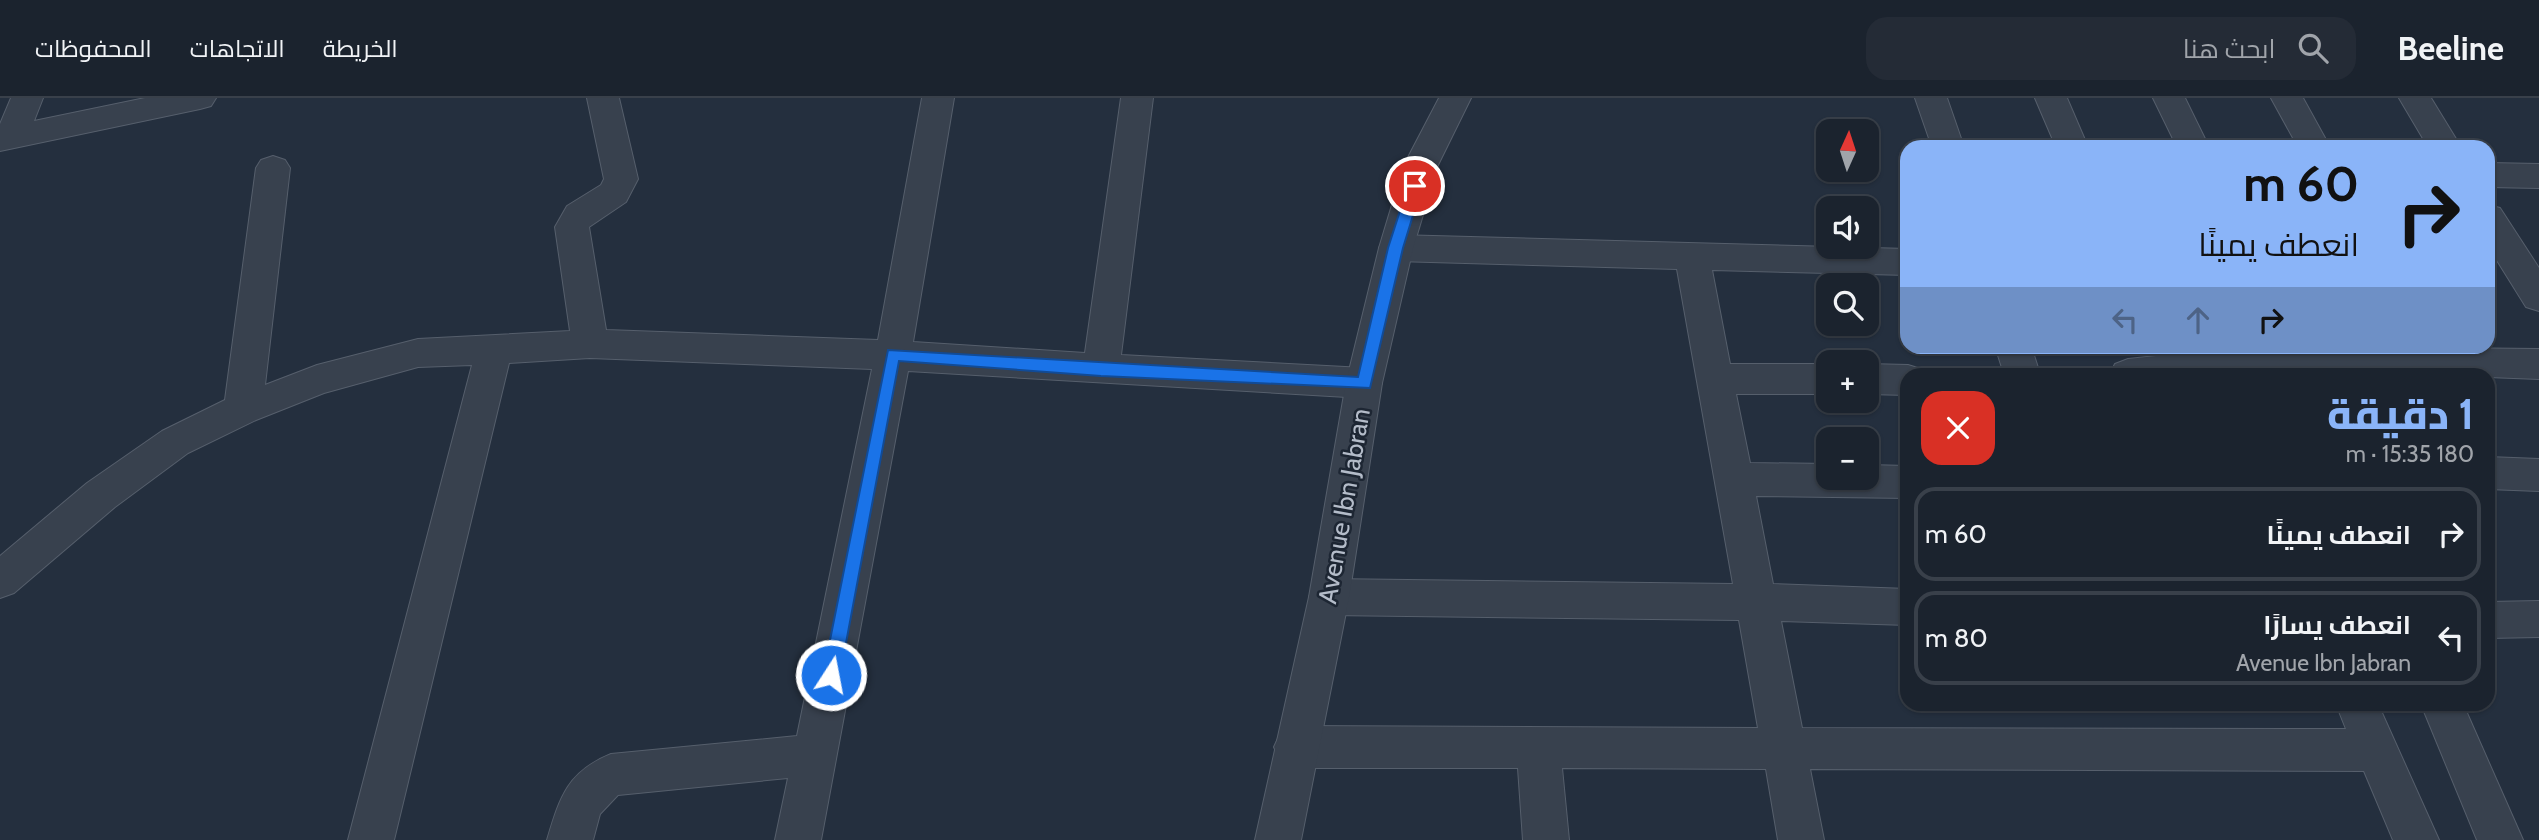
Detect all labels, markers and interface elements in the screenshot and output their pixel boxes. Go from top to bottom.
search box [1866,17,2356,80]
text: Beeline [2398,28,2504,68]
icon: search [2294,29,2332,67]
text: ابحث هنا [2183,33,2276,65]
text: المحفوظات [35,34,152,63]
text: الاتجاهات [190,34,285,63]
text: الخريطة [323,34,398,63]
north arrow [1816,119,1880,182]
map controls [1816,119,1879,490]
text: 60 m [2243,154,2359,213]
pin [1385,156,1445,216]
icon: arrive [1396,167,1434,205]
icon: right [2383,168,2474,259]
button: sound [1816,196,1879,259]
text: انعطف يمينًا [2198,225,2359,264]
button: search [1816,273,1879,336]
icon: left [2106,301,2144,339]
icon: ahead [2179,301,2217,339]
icon: right [2252,301,2290,339]
button: + [1816,350,1879,413]
text: 1 دقيقة [2327,388,2474,440]
button: close [1921,391,1995,465]
street label: Avenue Ibn Jabran [1311,406,1377,606]
button: − [1816,427,1879,490]
text: 180 m · 15:35 [2346,440,2474,468]
icon: right [2432,515,2470,553]
text: 60 m [1925,518,1987,550]
text: انعطف يمينًا [2267,519,2411,551]
text: انعطف يسارًا [2263,609,2411,641]
icon: left [2432,619,2470,657]
text: 80 m [1925,622,1988,654]
position arrow [794,638,868,712]
text: Avenue Ibn Jabran [2236,649,2411,677]

